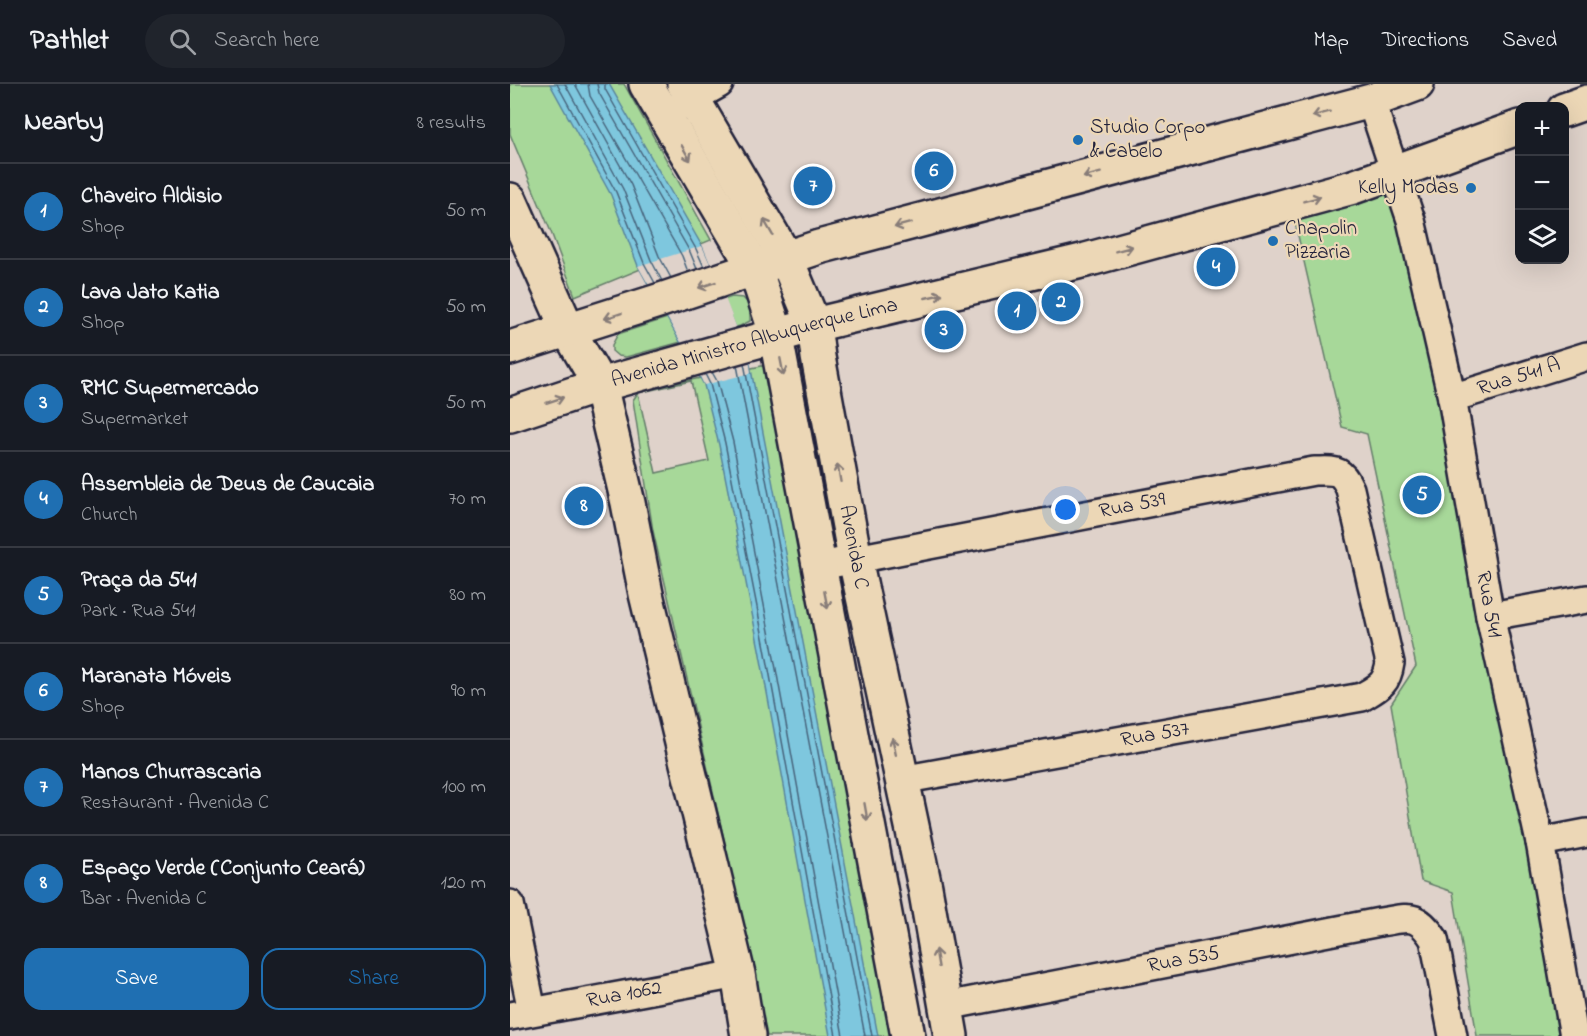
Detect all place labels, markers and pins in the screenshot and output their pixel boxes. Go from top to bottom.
place label: Studio Corpo & Cabelo [1090,113,1206,167]
marker: Studio Corpo & Cabelo [1071,133,1085,147]
pin: 6 [914,148,954,194]
pin: 7 [794,164,832,208]
place label: Kelly Modas [1358,173,1459,205]
marker: Kelly Modas [1464,181,1478,195]
place label: Chapolin Pizzaria [1285,214,1357,268]
marker: Chapolin Pizzaria [1266,234,1280,248]
pin: 4 [1196,244,1236,290]
pin: 2 [1042,280,1080,324]
pin: 1 [998,288,1036,334]
pin: 3 [924,308,964,352]
pin: 5 [1402,472,1442,518]
pin: 8 [564,484,604,528]

